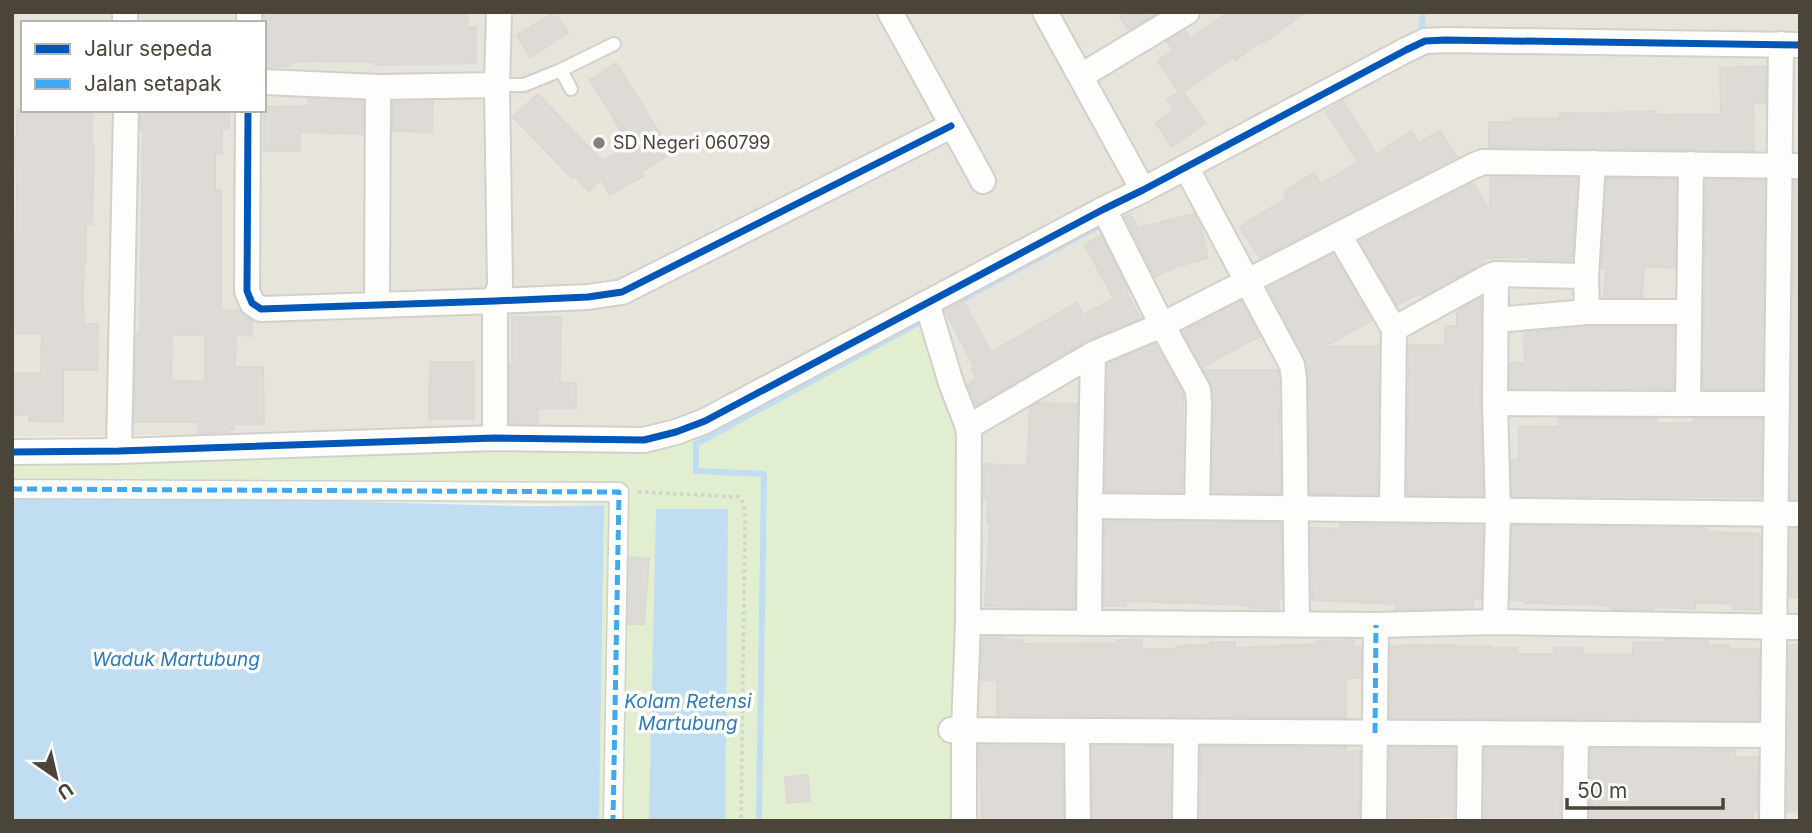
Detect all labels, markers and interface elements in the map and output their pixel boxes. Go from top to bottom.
legend [21,21,266,112]
text: Jalur sepeda [84,36,212,61]
text: Jalan setapak [84,71,222,96]
place label: SD Negeri 060799 [613,132,771,153]
marker: SD Negeri 060799 [591,135,607,151]
water label: Waduk Martubung [92,648,260,671]
water label: Kolam Retensi Martubung [624,690,752,735]
north arrow [21,742,91,812]
scale bar [1567,766,1723,810]
text: U [53,777,77,804]
text: 50 m [1577,778,1627,803]

